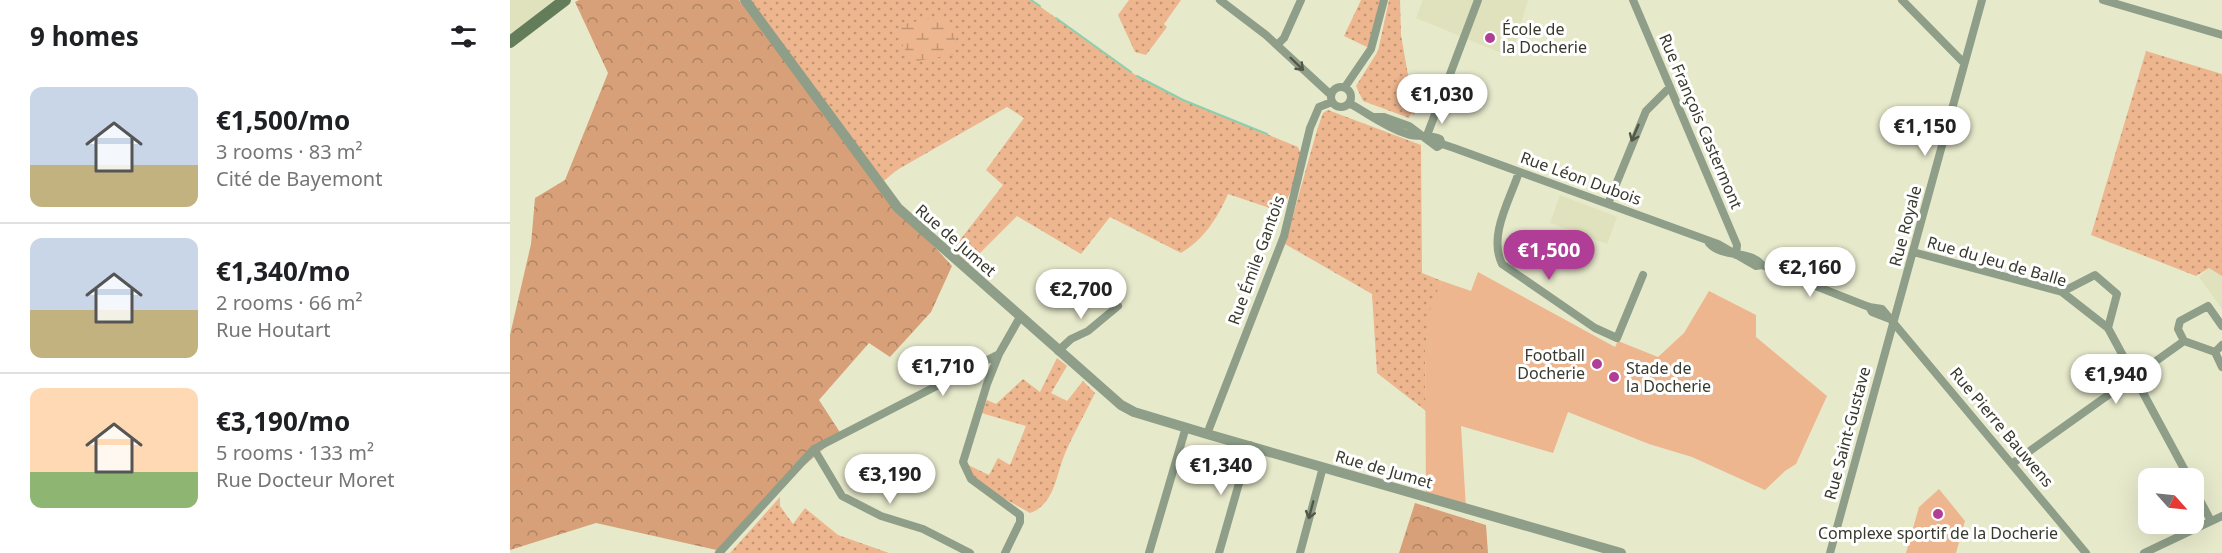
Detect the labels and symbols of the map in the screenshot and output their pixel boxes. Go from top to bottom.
place label: École de la Docherie [1502,18,1587,58]
street label: Rue François Castermont [1654,30,1748,212]
marker: École de la Docherie [1483,31,1497,45]
one-way arrow [1289,57,1304,71]
pin: €1,030 [1393,74,1491,125]
pin: €1,150 [1876,106,1974,157]
one-way arrow [1629,123,1640,142]
street label: Rue Léon Dubois [1518,146,1644,210]
street label: Rue Royale [1884,183,1926,269]
street label: Rue Émile Gantois [1222,192,1290,328]
street label: Rue de Jumet [911,199,1001,281]
pin: €1,500 [1500,230,1598,281]
street label: Rue du Jeu de Balle [1925,231,2069,291]
pin: €2,160 [1761,247,1859,298]
pin: €2,700 [1032,269,1130,320]
place label: Football Docherie [1517,344,1585,384]
pin: €1,710 [894,346,992,397]
pin: €1,940 [2067,354,2165,405]
marker: Football Docherie [1590,357,1604,371]
place label: Stade de la Docherie [1626,357,1711,397]
street label: Rue Pierre Bauwens [1945,362,2059,492]
street label: Rue Saint-Gustave [1819,364,1875,502]
marker: Stade de la Docherie [1607,370,1621,384]
pin: €1,340 [1172,445,1270,496]
street label: Rue de Jumet [1333,445,1435,493]
pin: €3,190 [841,454,939,505]
north arrow [2138,468,2204,534]
one-way arrow [1305,500,1317,519]
marker: Complexe sportif de la Docherie [1931,507,1945,521]
place label: Complexe sportif de la Docherie [1818,522,2058,544]

